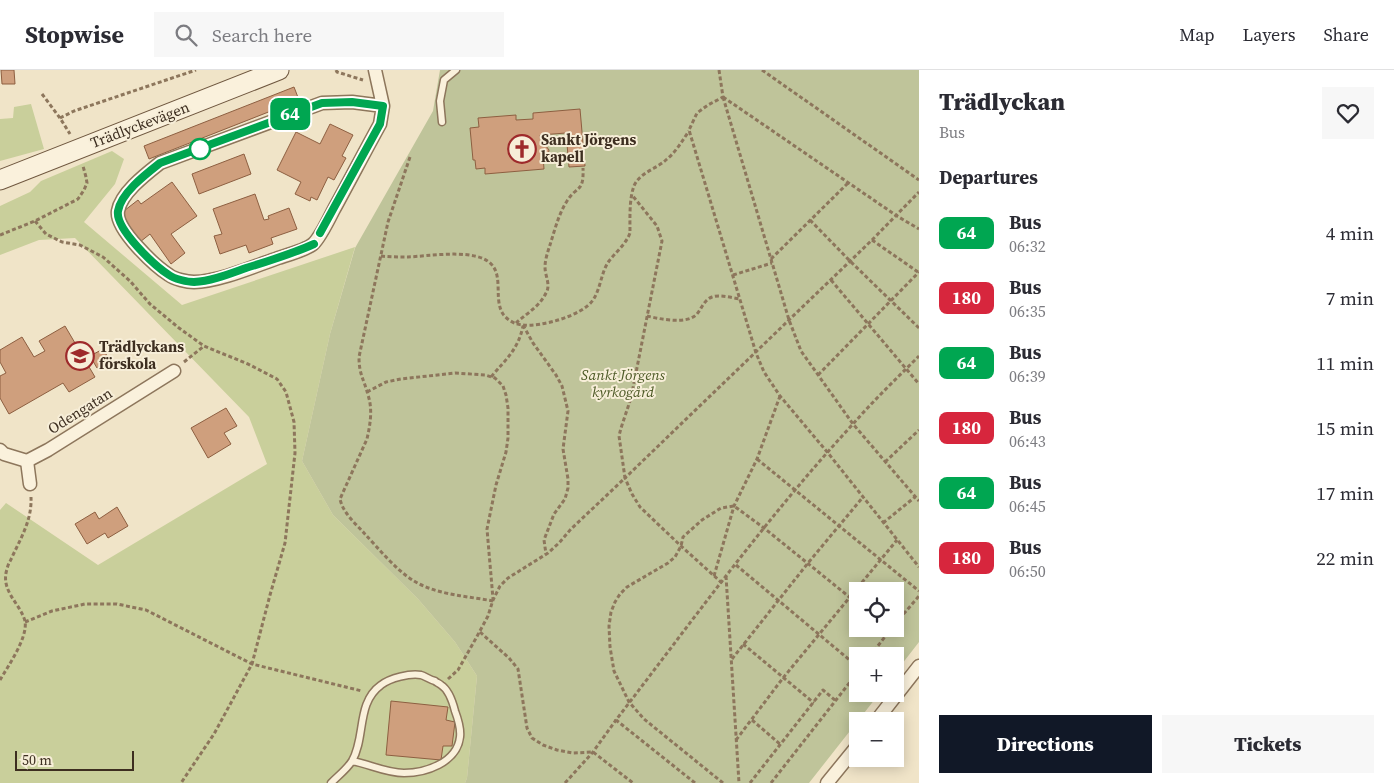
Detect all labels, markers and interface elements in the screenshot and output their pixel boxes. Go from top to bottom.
search box [154,12,504,57]
text: Stopwise [25,18,124,51]
icon: search [172,21,200,49]
text: Search here [212,22,312,48]
text: Map [1179,22,1214,47]
text: Layers [1242,22,1295,47]
text: Share [1323,22,1369,47]
text: Trädlyckan [939,85,1065,118]
button: heart [1322,87,1374,139]
street label: Trädlyckevägen [87,96,192,153]
line badge: 64 [268,98,312,130]
text: 64 [280,101,300,126]
text: Bus [939,121,965,143]
place label: Sankt Jörgens kapell [541,129,636,167]
church icon: Sankt Jörgens kapell [507,134,537,164]
unlabelled marker [189,138,211,160]
text: Departures [939,164,1038,190]
text: Bus [1009,209,1041,235]
text: 64 [957,220,976,245]
text: 4 min [1326,220,1374,246]
text: 06:32 [1009,235,1046,257]
text: Bus [1009,274,1041,300]
text: 180 [952,285,981,310]
text: 7 min [1326,285,1374,311]
text: 06:35 [1009,300,1046,322]
place label: Trädlyckans förskola [99,336,184,374]
text: Bus [1009,339,1041,365]
school or university icon: Trädlyckans förskola [65,341,95,371]
text: 64 [957,350,976,375]
text: 11 min [1316,350,1374,376]
park label: Sankt Jörgens kyrkogård [581,364,666,402]
text: 06:39 [1009,365,1046,387]
street label: Odengatan [43,382,116,439]
text: Bus [1009,404,1041,430]
text: 180 [952,415,981,440]
text: 15 min [1316,415,1374,441]
text: 06:43 [1009,430,1046,452]
text: Bus [1009,469,1041,495]
text: 64 [957,480,976,505]
text: 17 min [1316,480,1374,506]
text: 06:45 [1009,495,1046,517]
text: Bus [1009,534,1041,560]
text: 180 [952,545,981,570]
text: 22 min [1316,545,1374,571]
text: 06:50 [1009,560,1046,582]
map controls [849,582,904,767]
button: locate [849,582,904,637]
button: + [849,647,904,702]
button: − [849,712,904,767]
button: Directions [939,715,1152,773]
button: Tickets [1162,715,1374,773]
scale bar [15,748,134,771]
text: 50 m [22,750,52,770]

